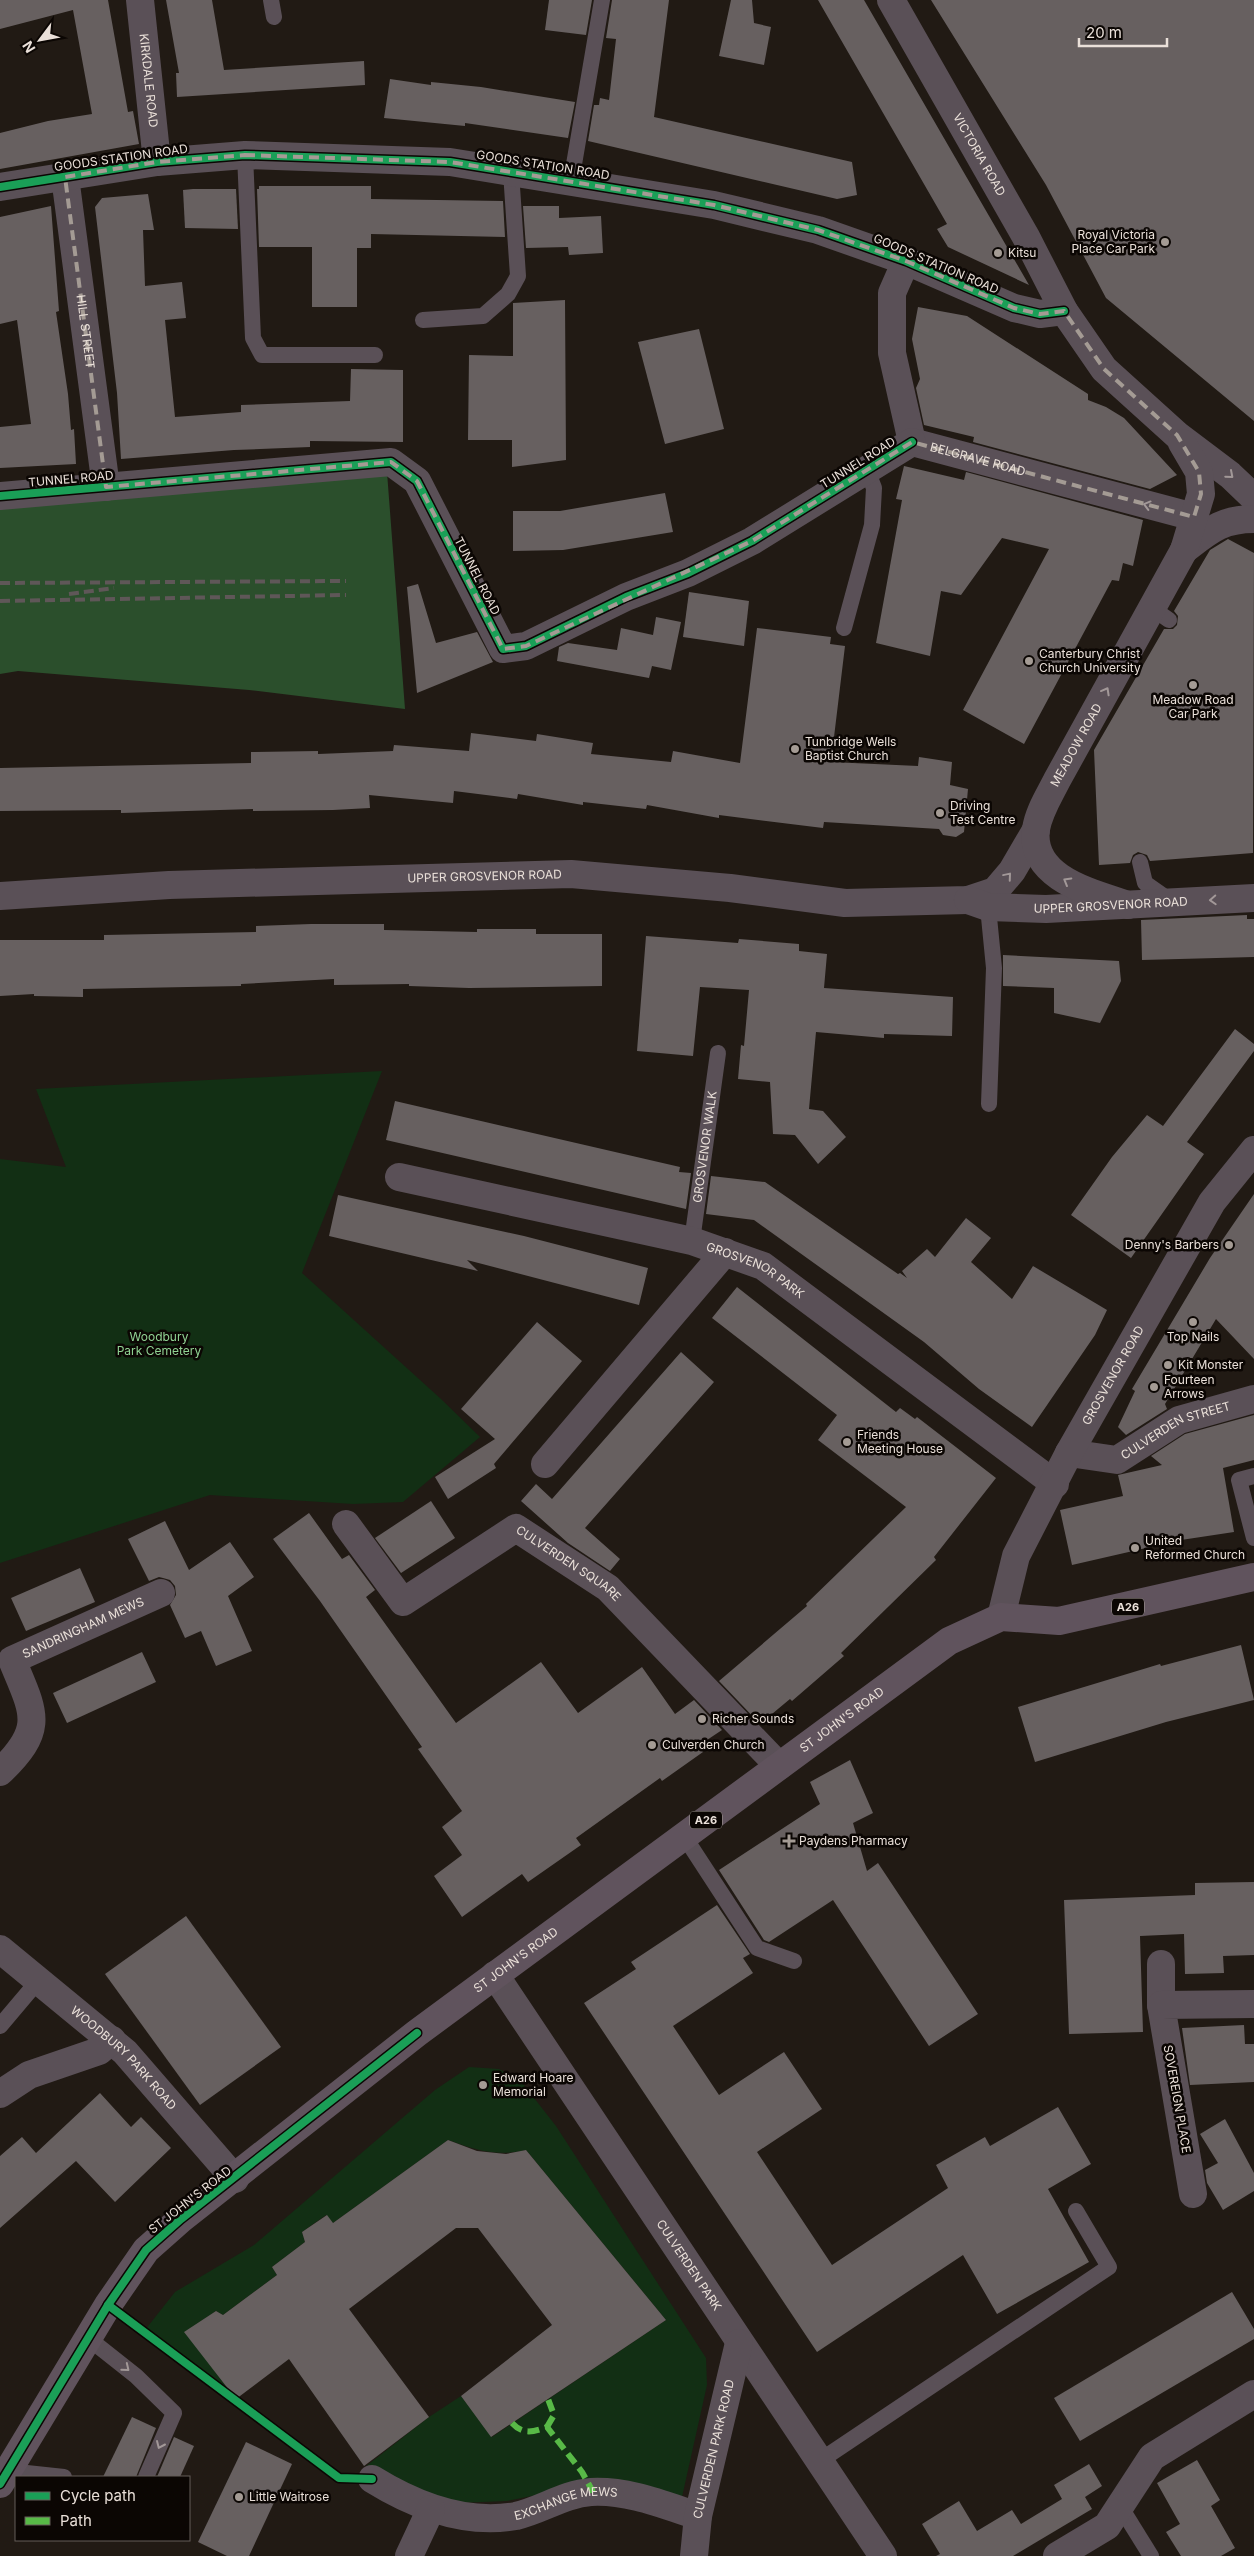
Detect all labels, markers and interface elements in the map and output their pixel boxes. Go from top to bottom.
north arrow [15,15,65,65]
scale bar [1079,15,1166,47]
text: 20 m [1086,23,1122,42]
street label: KIRKDALE ROAD [137,33,161,128]
text: N [19,38,39,56]
street label: VICTORIA ROAD [950,110,1009,199]
street label: GOODS STATION ROAD [53,141,189,174]
street label: GOODS STATION ROAD [475,147,611,182]
place label: Royal Victoria Place Car Park [1071,227,1155,256]
street label: GOODS STATION ROAD [871,230,1001,297]
marker: Royal Victoria Place Car Park [1159,236,1171,248]
place label: Kitsu [1008,245,1036,260]
marker: Kitsu [992,247,1004,259]
street label: HILL STREET [74,294,98,370]
street label: TUNNEL ROAD [817,434,898,492]
street label: BELGRAVE ROAD [929,439,1027,479]
street label: TUNNEL ROAD [28,467,114,490]
one-way arrow [1224,470,1233,479]
one-way arrow [1144,500,1152,510]
street label: TUNNEL ROAD [451,534,504,617]
place label: Canterbury Christ Church University [1039,646,1141,675]
marker: Canterbury Christ Church University [1023,655,1035,667]
marker: Meadow Road Car Park [1187,679,1199,691]
one-way arrow [1100,688,1110,697]
place label: Meadow Road Car Park [1152,692,1234,721]
street label: MEADOW ROAD [1047,701,1105,789]
place label: Tunbridge Wells Baptist Church [805,734,896,763]
marker: Tunbridge Wells Baptist Church [789,743,801,755]
place label: Driving Test Centre [950,798,1016,827]
marker: Driving Test Centre [934,807,946,819]
street label: UPPER GROSVENOR ROAD [407,866,562,885]
one-way arrow [1003,872,1012,881]
one-way arrow [1063,878,1072,888]
street label: UPPER GROSVENOR ROAD [1033,894,1188,916]
one-way arrow [1209,895,1217,906]
street label: GROSVENOR WALK [689,1090,720,1204]
place label: Denny's Barbers [1125,1237,1219,1252]
street label: GROSVENOR PARK [704,1239,807,1301]
marker: Denny's Barbers [1223,1239,1235,1251]
marker: Top Nails [1187,1316,1199,1328]
street label: GROSVENOR ROAD [1079,1323,1147,1427]
park label: Woodbury Park Cemetery [117,1329,202,1358]
place label: Top Nails [1167,1329,1219,1344]
place label: Kit Monster [1178,1357,1244,1372]
marker: Kit Monster [1162,1359,1174,1371]
place label: Fourteen Arrows [1164,1372,1215,1401]
marker: Fourteen Arrows [1148,1381,1160,1393]
street label: CULVERDEN STREET [1118,1398,1232,1463]
place label: Friends Meeting House [857,1427,943,1456]
marker: Friends Meeting House [841,1436,853,1448]
street label: CULVERDEN SQUARE [513,1522,625,1604]
place label: United Reformed Church [1145,1533,1245,1562]
marker: United Reformed Church [1129,1542,1141,1554]
street label: SANDRINGHAM MEWS [20,1594,146,1661]
road number: A26 [1112,1598,1144,1615]
street label: ST JOHN'S ROAD [797,1683,887,1755]
place label: Richer Sounds [712,1711,794,1726]
marker: Richer Sounds [696,1713,708,1725]
place label: Culverden Church [662,1737,765,1752]
marker: Culverden Church [646,1739,658,1751]
road number: A26 [690,1812,722,1828]
place label: Paydens Pharmacy [799,1833,908,1848]
marker: Paydens Pharmacy [783,1835,795,1847]
street label: ST JOHN'S ROAD [471,1924,561,1996]
street label: WOODBURY PARK ROAD [68,2002,180,2113]
street label: SOVEREIGN PLACE [1161,2044,1194,2154]
place label: Edward Hoare Memorial [493,2070,573,2099]
marker: Edward Hoare Memorial [477,2079,489,2091]
street label: ST JOHN'S ROAD [145,2163,234,2237]
street label: CULVERDEN PARK [654,2217,725,2313]
one-way arrow [120,2363,129,2371]
street label: CULVERDEN PARK ROAD [690,2378,737,2520]
one-way arrow [156,2440,167,2449]
legend [15,2476,190,2541]
street label: EXCHANGE MEWS [513,2484,619,2523]
text: Cycle path [60,2486,136,2505]
place label: Little Waitrose [249,2489,329,2504]
marker: Little Waitrose [233,2491,245,2503]
text: Path [60,2511,92,2530]

